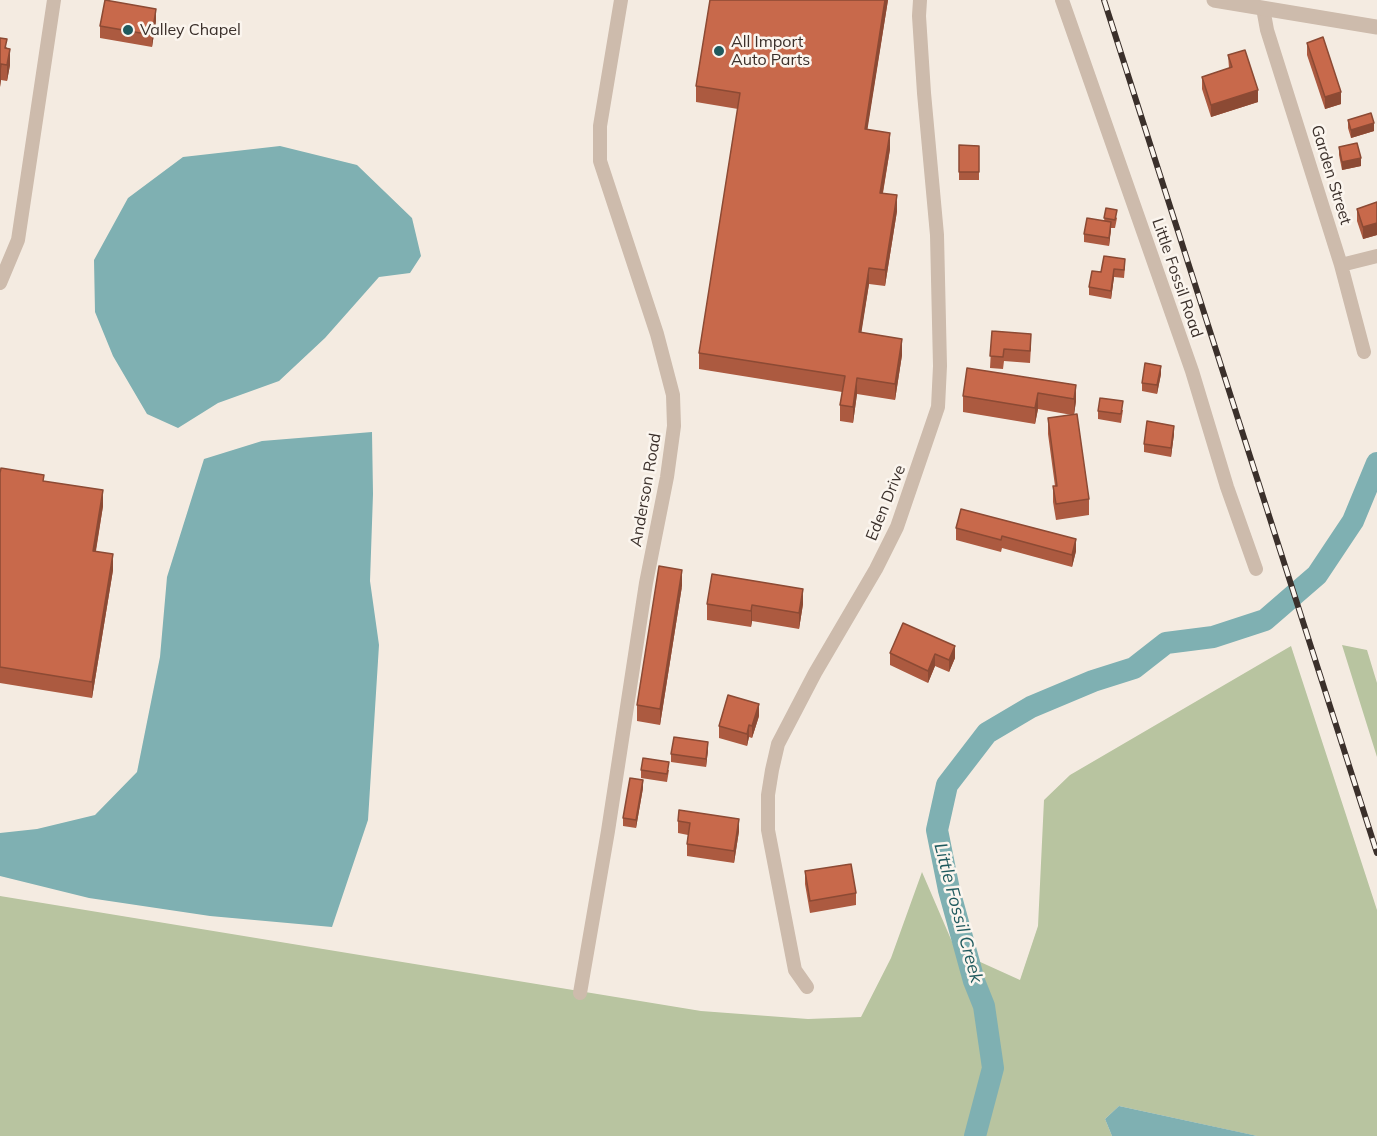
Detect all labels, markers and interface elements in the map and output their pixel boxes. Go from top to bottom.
place label: Valley Chapel [140,20,241,40]
marker: Valley Chapel [121,23,135,37]
place label: All Import Auto Parts [731,32,810,70]
marker: All Import Auto Parts [712,44,726,58]
street label: Garden Street [1307,123,1355,227]
street label: Little Fossil Road [1148,216,1206,340]
street label: Anderson Road [627,432,665,548]
street label: Eden Drive [862,462,910,544]
water label: Little Fossil Creek [929,841,987,985]

